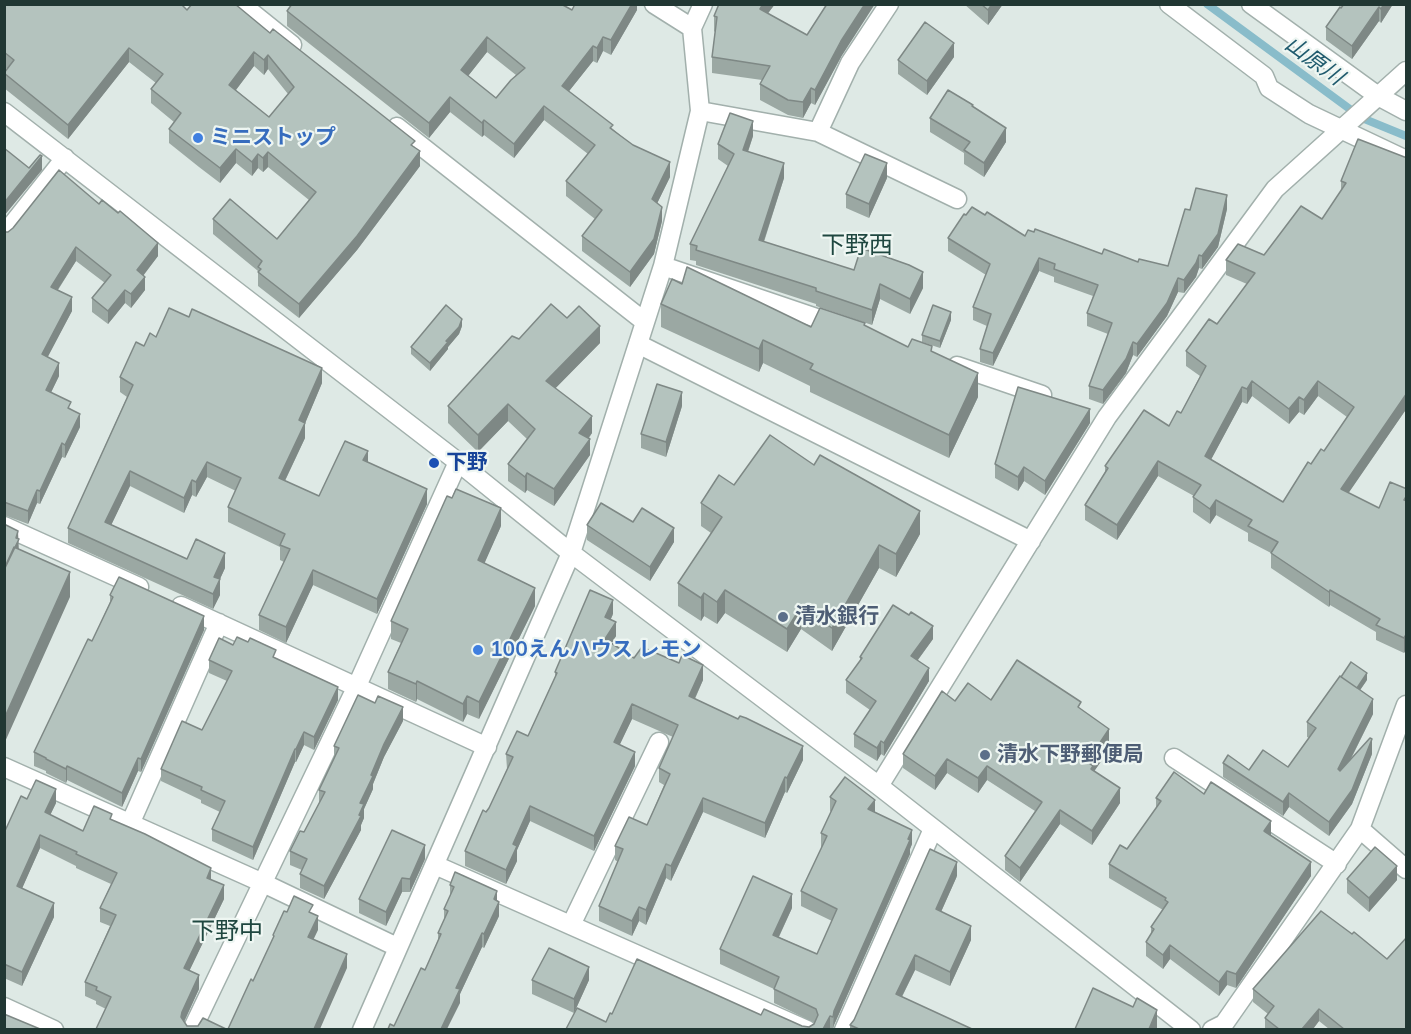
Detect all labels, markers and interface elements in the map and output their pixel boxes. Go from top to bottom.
water label: 山原川 [1280,31,1348,91]
place label: ミニストップ [210,125,336,151]
marker: ミニストップ [191,131,205,145]
district label: 下野西 [821,232,893,260]
place label: 下野 [446,450,488,476]
marker: 下野 [427,456,441,470]
place label: 清水銀行 [795,604,879,630]
marker: 清水銀行 [776,610,790,624]
place label: 100えんハウス レモン [490,637,702,663]
marker: 100えんハウス レモン [471,643,485,657]
place label: 清水下野郵便局 [997,742,1144,768]
marker: 清水下野郵便局 [978,748,992,762]
district label: 下野中 [191,918,263,946]

